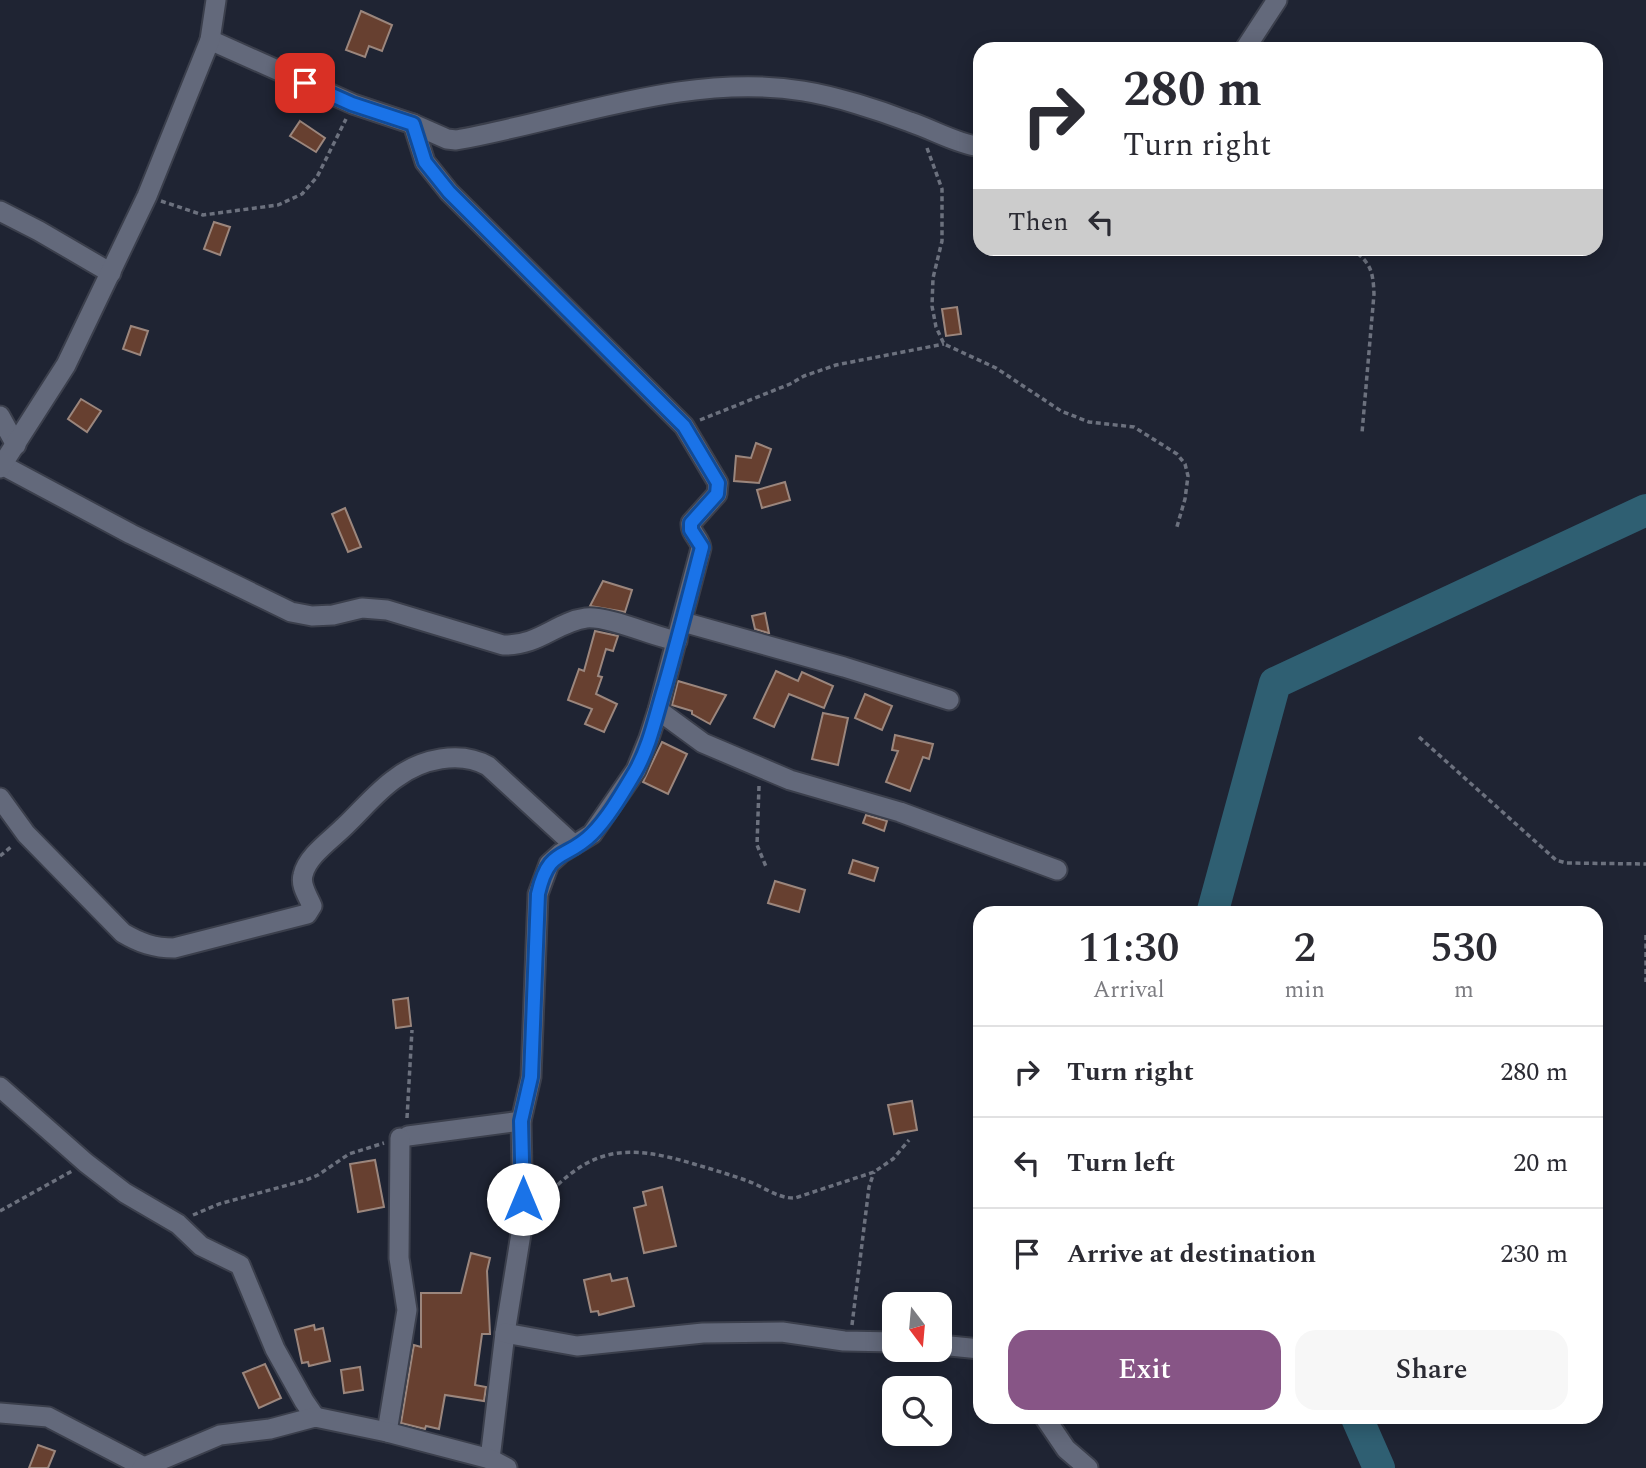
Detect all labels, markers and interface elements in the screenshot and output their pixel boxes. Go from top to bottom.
pin [275,53,335,113]
text: 280 m [1123,53,1262,128]
icon: arrive [286,64,324,102]
icon: right [1008,70,1099,161]
text: Turn right [1123,121,1271,170]
text: Then [1008,202,1068,242]
icon: left [1082,203,1120,241]
text: 11:30 [1078,917,1179,980]
text: 2 [1293,917,1316,980]
text: 530 [1430,917,1498,980]
text: Arrival [1093,973,1165,1008]
text: min [1285,973,1325,1008]
text: m [1454,973,1474,1008]
text: Turn right [1067,1052,1194,1092]
text: 280 m [1500,1052,1568,1092]
icon: right [1008,1053,1046,1091]
text: Turn left [1067,1143,1175,1183]
text: 20 m [1513,1143,1568,1183]
icon: left [1008,1144,1046,1182]
position arrow [486,1162,560,1236]
text: Arrive at destination [1067,1234,1316,1274]
text: 230 m [1500,1234,1568,1274]
icon: arrive [1008,1235,1046,1273]
north arrow [882,1292,952,1362]
map controls [882,1292,952,1446]
button: Exit [1008,1330,1281,1410]
button: Share [1295,1330,1568,1410]
button: search [882,1376,952,1446]

